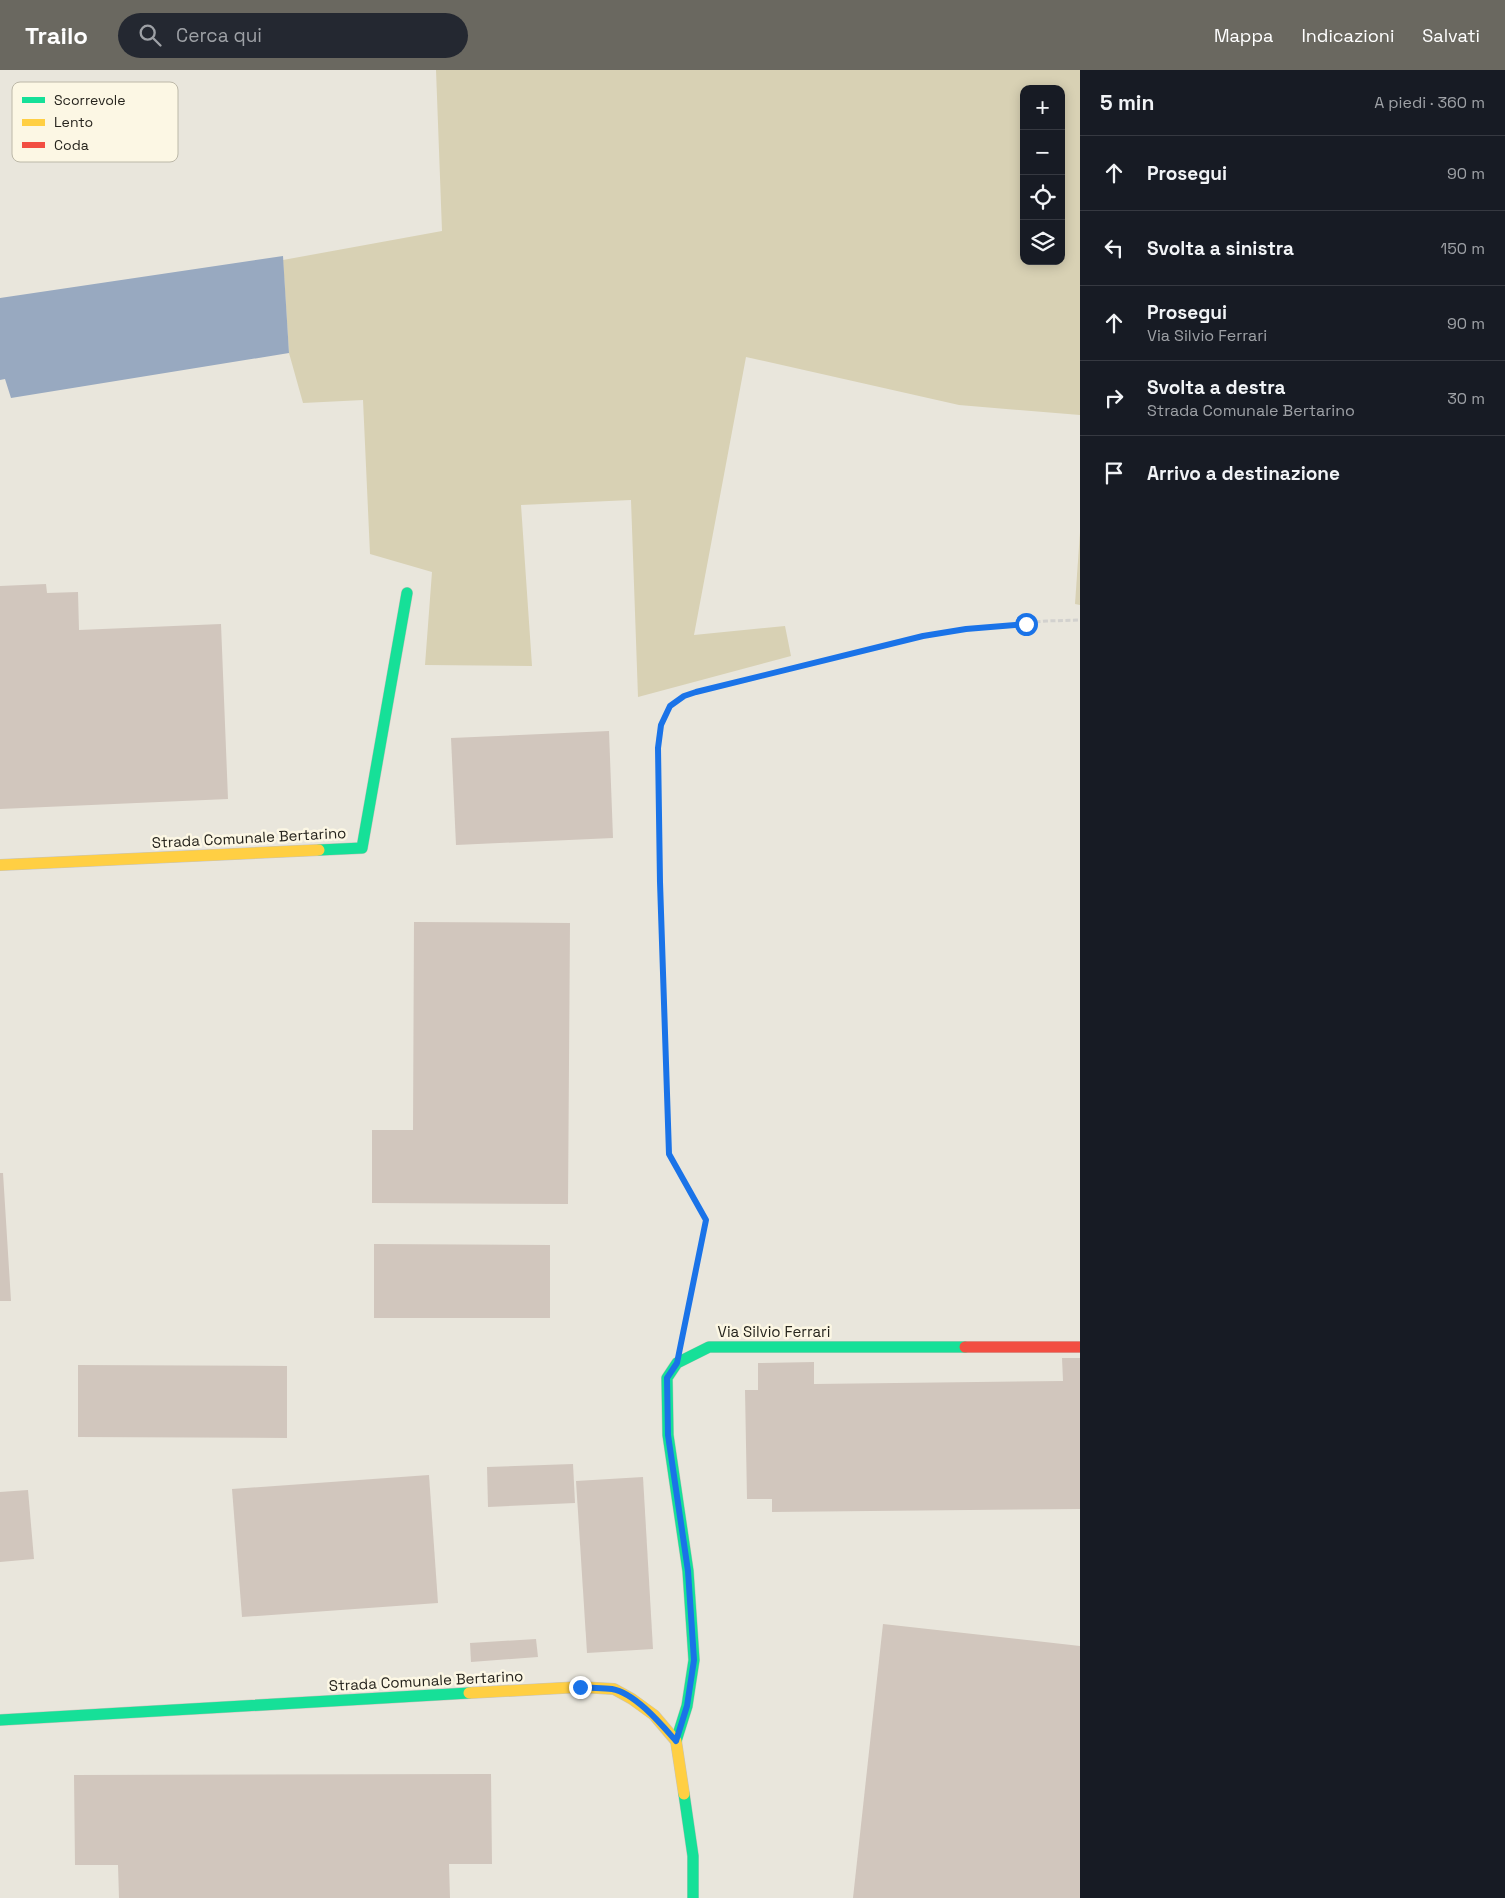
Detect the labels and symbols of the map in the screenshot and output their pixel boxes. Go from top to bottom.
legend [12,82,178,162]
text: Scorrevole [54,91,126,109]
text: Lento [54,113,93,131]
text: Coda [54,136,89,154]
route start [1015,613,1038,636]
street label: Strada Comunale Bertarino [151,823,347,852]
street label: Via Silvio Ferrari [718,1322,830,1341]
street label: Strada Comunale Bertarino [328,1666,524,1695]
route end [569,1676,592,1699]

